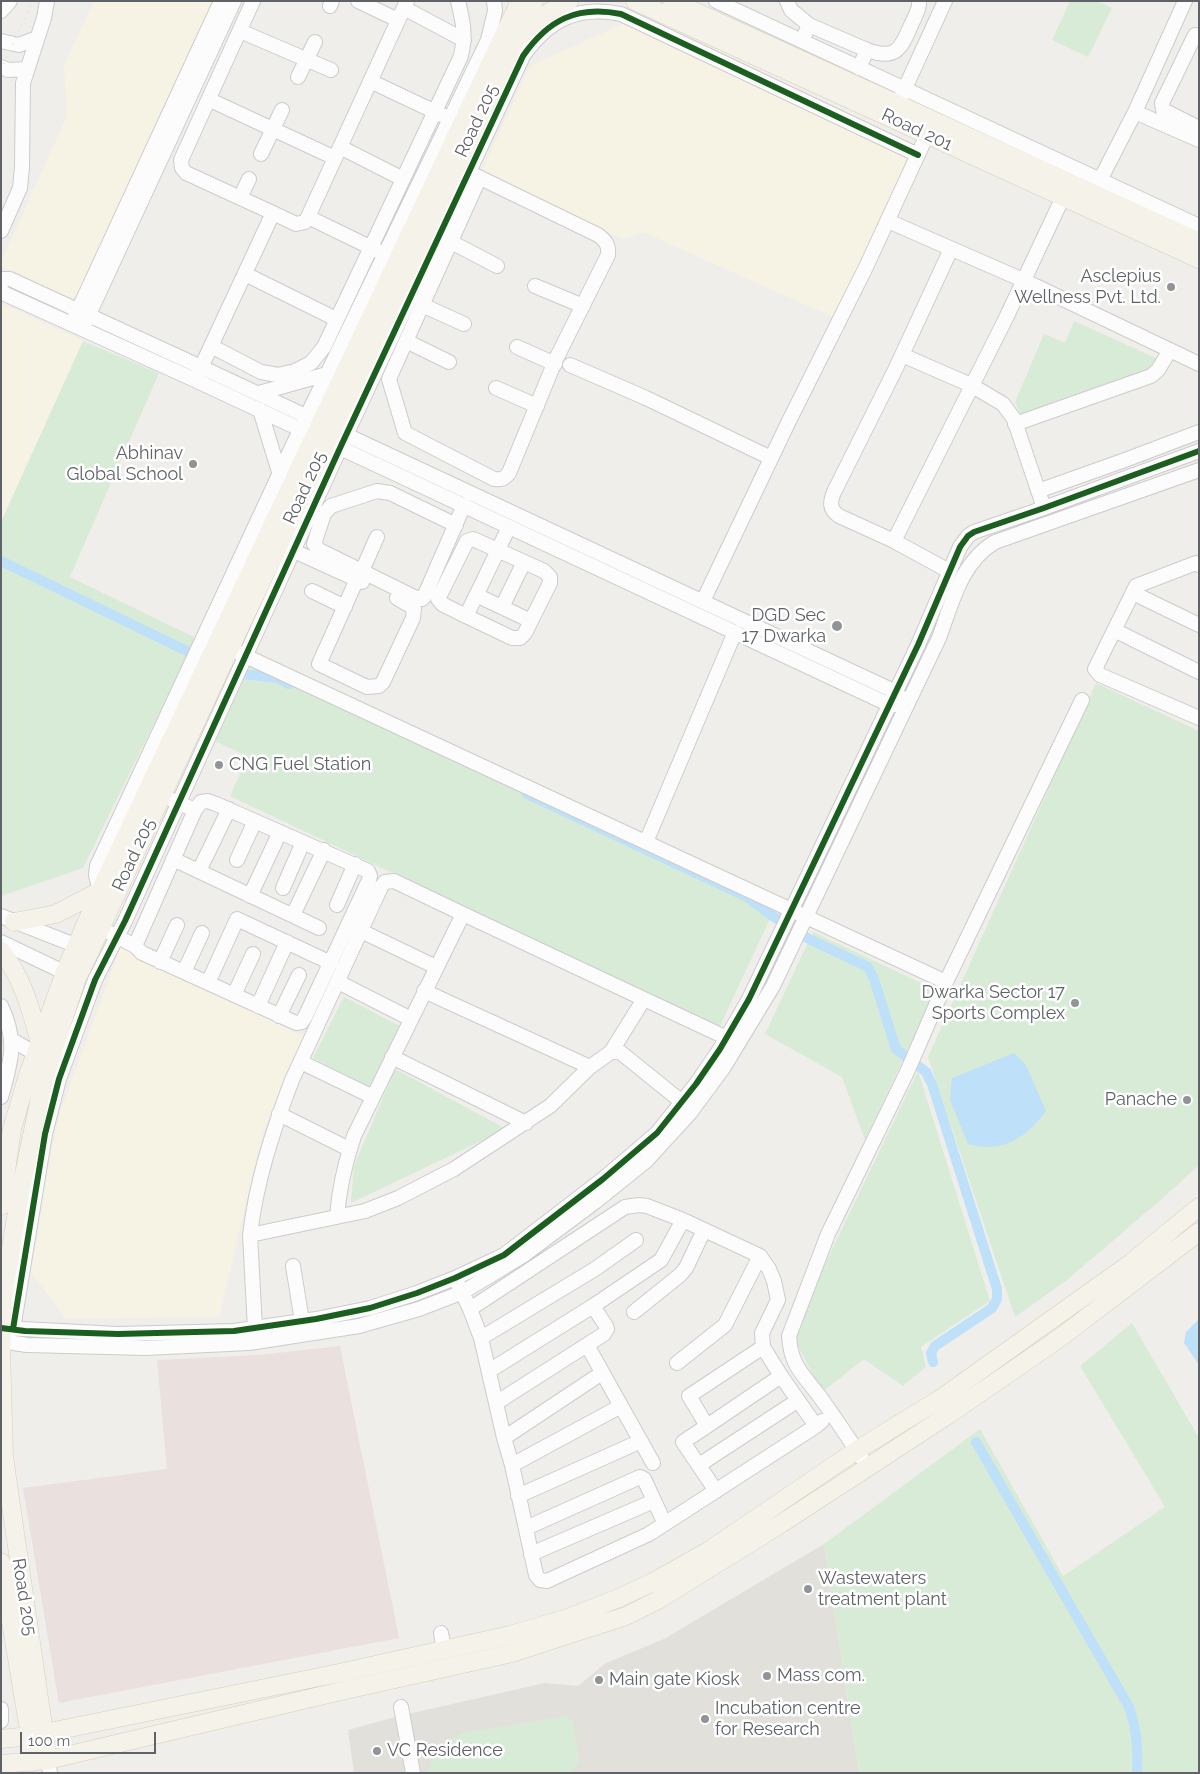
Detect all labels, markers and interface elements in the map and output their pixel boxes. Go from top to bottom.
street label: Road 205 [451,81,503,161]
street label: Road 201 [878,104,956,156]
place label: Asclepius Wellness Pvt. Ltd. [1014,266,1161,308]
marker: Asclepius Wellness Pvt. Ltd. [1165,281,1177,293]
place label: Abhinav Global School [66,443,183,486]
street label: Road 205 [279,448,331,528]
marker: Abhinav Global School [187,458,199,470]
place label: DGD Sec 17 Dwarka [741,605,826,648]
marker: DGD Sec 17 Dwarka [830,619,844,633]
place label: CNG Fuel Station [229,754,371,776]
marker: CNG Fuel Station [213,759,225,771]
street label: Road 205 [108,815,160,895]
place label: Dwarka Sector 17 Sports Complex [922,982,1065,1024]
marker: Dwarka Sector 17 Sports Complex [1069,997,1081,1009]
place label: Panache [1105,1089,1177,1111]
marker: Panache [1181,1094,1193,1106]
street label: Road 205 [7,1557,41,1637]
place label: Wastewaters treatment plant [818,1568,947,1610]
marker: Wastewaters treatment plant [802,1583,814,1595]
place label: Mass com. [777,1665,865,1687]
place label: Main gate Kiosk [609,1669,740,1691]
marker: Mass com. [761,1670,773,1682]
marker: Main gate Kiosk [593,1674,605,1686]
place label: Incubation centre for Research [715,1698,861,1740]
marker: Incubation centre for Research [699,1713,711,1725]
scale bar [22,1722,159,1754]
text: 100 m [28,1732,70,1750]
place label: VC Residence [387,1740,503,1762]
marker: VC Residence [371,1745,383,1757]

